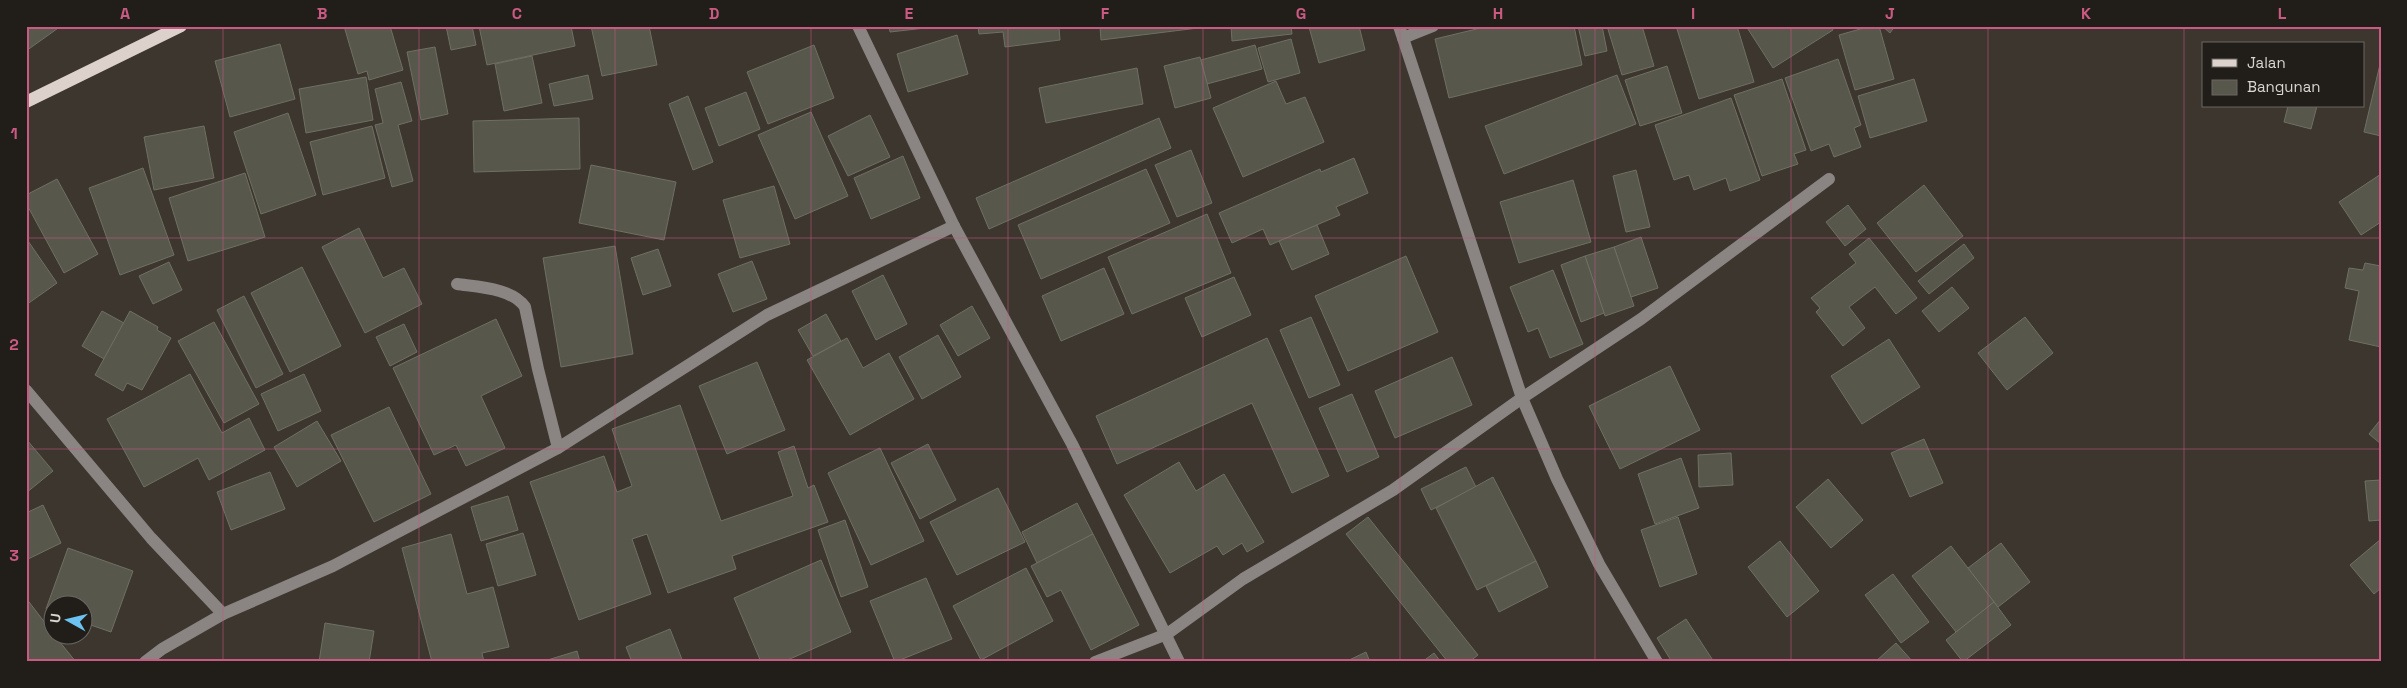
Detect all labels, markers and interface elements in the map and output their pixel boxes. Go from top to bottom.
text: A [120,3,130,24]
text: B [317,3,327,24]
text: C [512,3,522,24]
text: D [709,3,719,24]
text: E [905,3,914,24]
text: F [1101,3,1110,24]
text: G [1296,3,1306,24]
text: H [1493,3,1503,24]
text: I [1691,3,1695,24]
text: J [1885,3,1895,24]
text: K [2081,3,2091,24]
text: L [2278,3,2287,24]
legend [2202,42,2364,108]
text: Jalan [2247,53,2286,72]
text: Bangunan [2247,77,2321,96]
text: 1 [10,123,18,144]
text: 2 [9,334,19,355]
text: 3 [9,545,19,566]
north arrow [42,596,92,646]
text: U [46,612,65,624]

